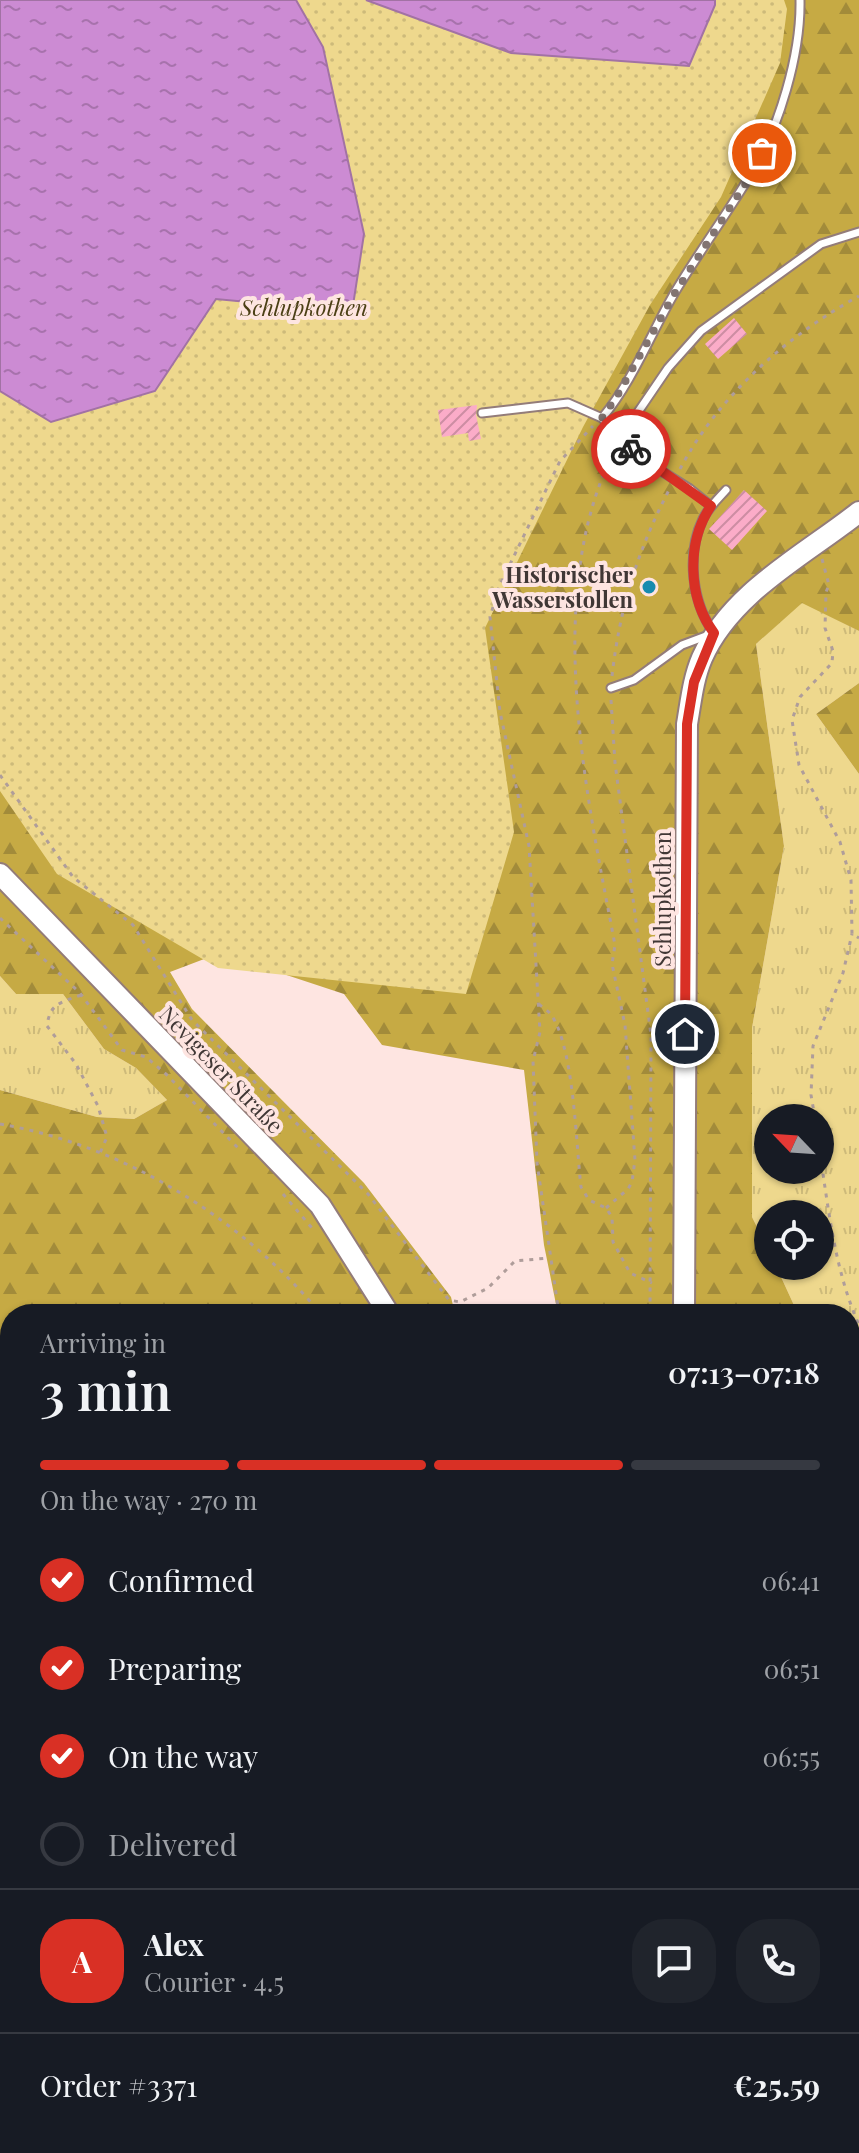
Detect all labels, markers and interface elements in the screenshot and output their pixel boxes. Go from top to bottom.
pin [728,119,796,187]
icon: bag [740,131,784,175]
park label: Schlupkothen [239,292,368,322]
courier [591,409,671,489]
icon: bike [609,427,653,471]
place label: Historischer Wasserstollen [491,559,634,614]
marker: Historischer Wasserstollen [640,578,658,596]
street label: Schlupkothen [647,831,677,967]
street label: Nevigeser Straße [154,999,290,1139]
pin [651,1000,719,1068]
icon: home [663,1012,707,1056]
north arrow [754,1104,834,1184]
map controls [754,1104,834,1280]
button: locate [754,1200,834,1280]
text: Arriving in [40,1325,166,1360]
text: 07:13–07:18 [668,1352,820,1392]
text: 3 min [40,1355,171,1424]
text: On the way · 270 m [40,1482,257,1517]
icon: check [40,1558,84,1602]
text: Confirmed [108,1560,254,1600]
text: 06:41 [762,1563,820,1598]
icon: check [40,1646,84,1690]
text: Preparing [108,1648,241,1688]
text: 06:51 [764,1651,820,1686]
icon: check [40,1734,84,1778]
text: On the way [108,1736,258,1776]
text: 06:55 [762,1739,820,1774]
text: Delivered [108,1824,237,1864]
button: chat [632,1919,716,2003]
button: phone [736,1919,820,2003]
text: Alex [144,1924,204,1964]
text: A [72,1941,92,1981]
text: Courier · 4.5 [144,1964,284,1999]
text: Order #3371 [40,2065,197,2105]
text: €25.59 [733,2065,820,2105]

